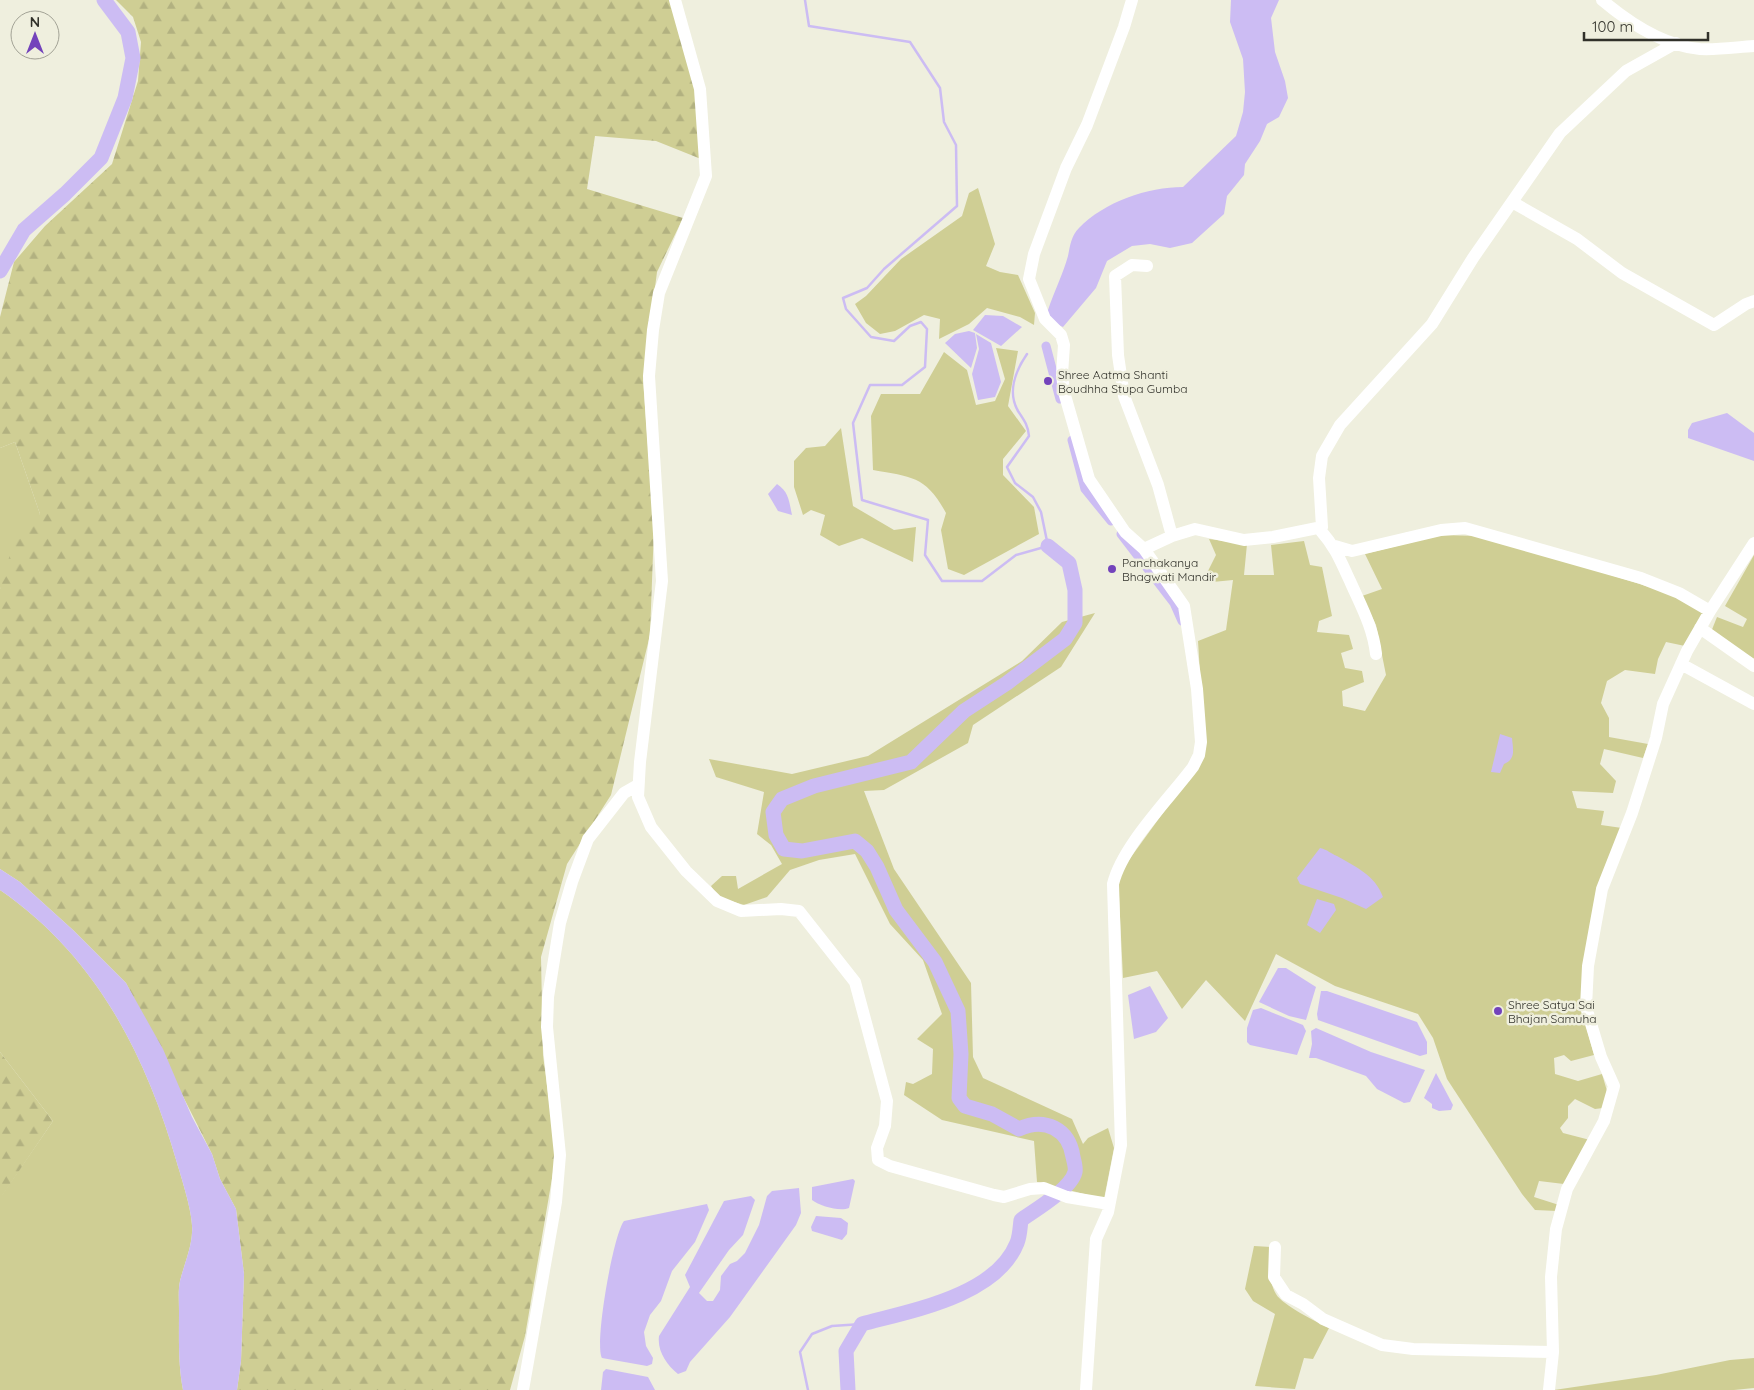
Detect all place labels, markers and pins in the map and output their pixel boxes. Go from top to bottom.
place label: Shree Aatma Shanti Boudhha Stupa Gumba [1058,367,1187,396]
marker: Shree Aatma Shanti Boudhha Stupa Gumba [1042,375,1054,387]
place label: Panchakanya Bhagwati Mandir [1122,555,1217,584]
marker: Panchakanya Bhagwati Mandir [1106,563,1118,575]
place label: Shree Satya Sai Bhajan Samuha [1508,997,1596,1026]
marker: Shree Satya Sai Bhajan Samuha [1492,1005,1504,1017]

